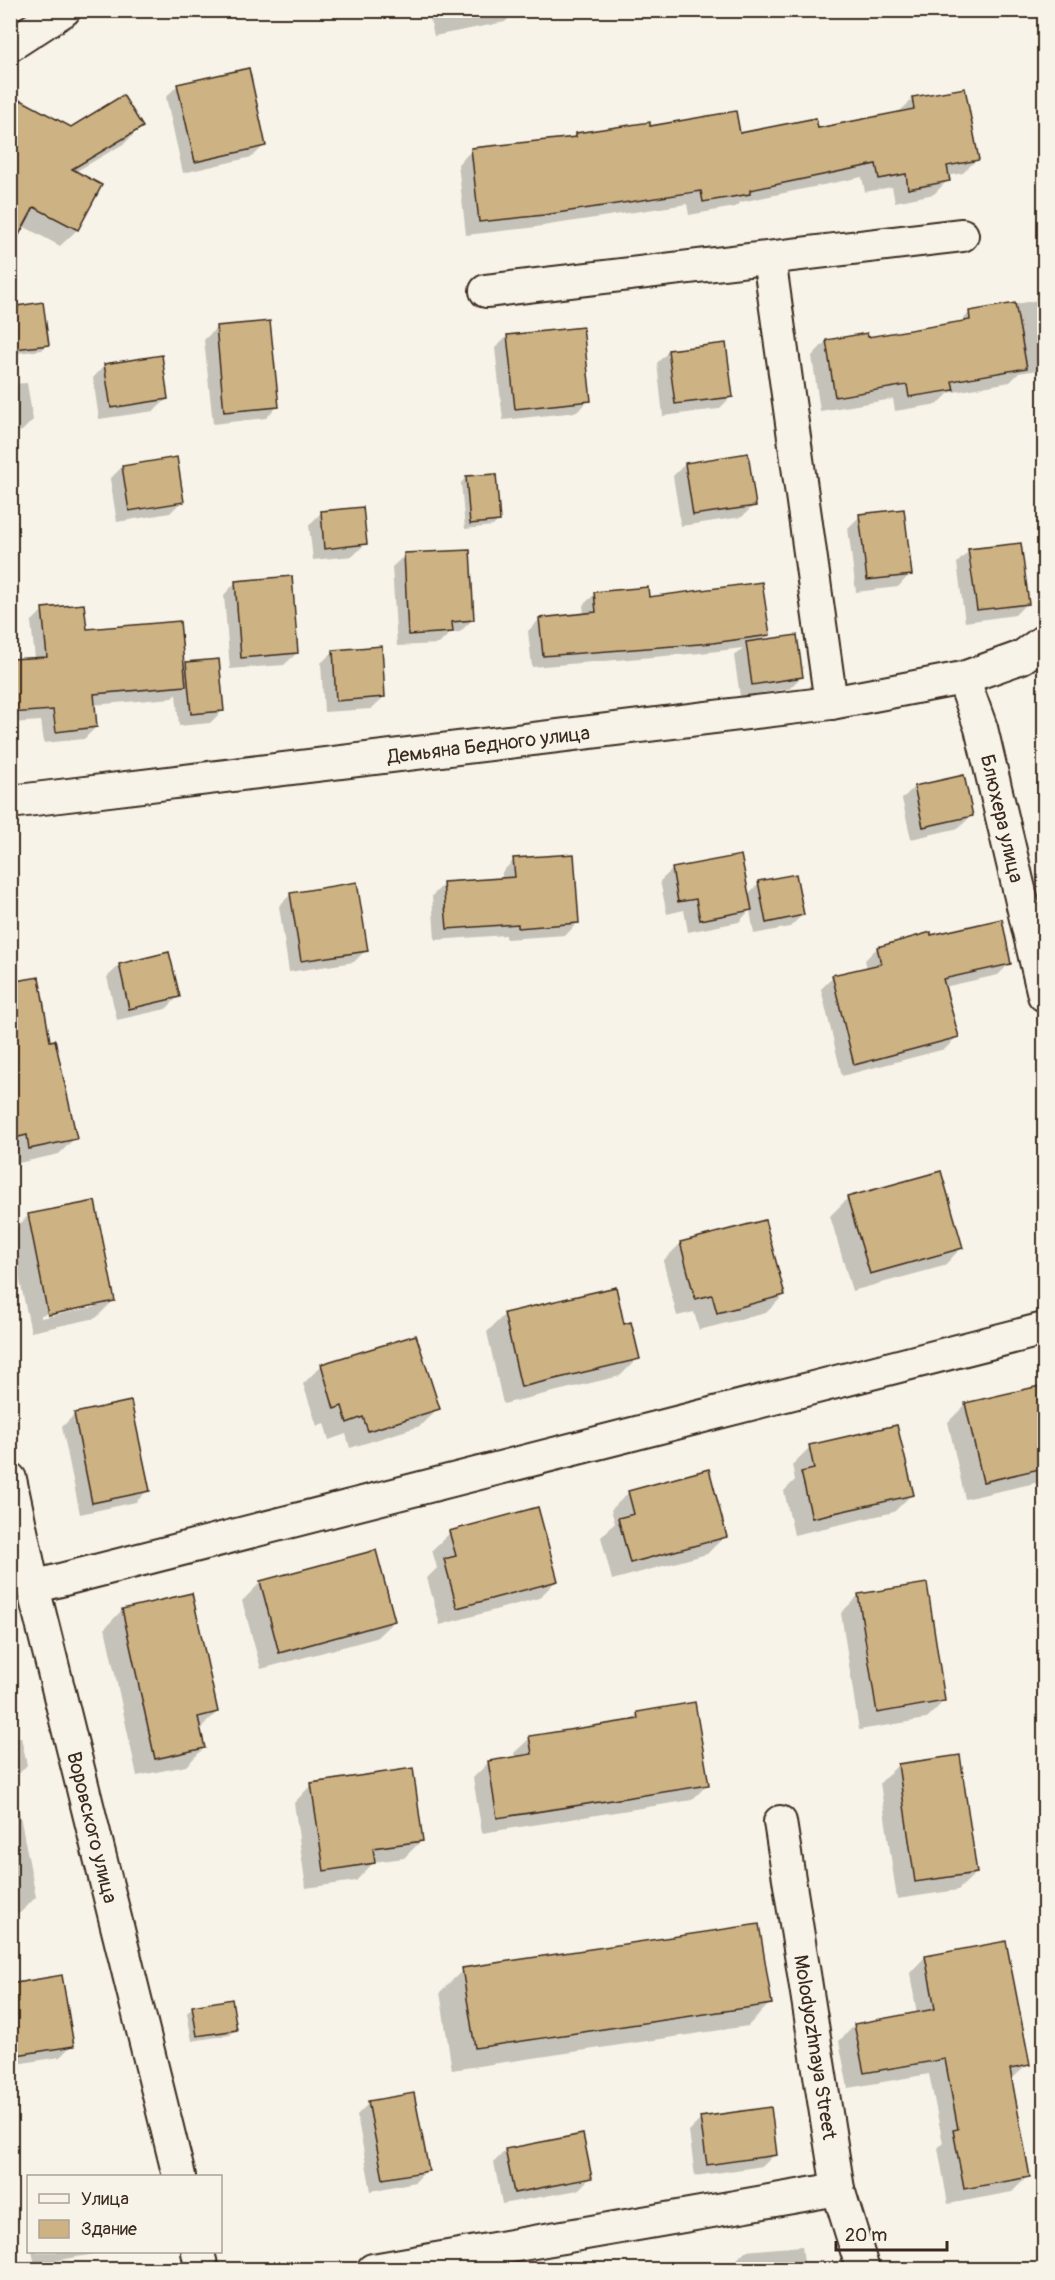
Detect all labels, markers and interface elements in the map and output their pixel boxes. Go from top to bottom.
street label: Демьяна Бедного улица [385,720,591,769]
street label: Блюхера улица [975,752,1030,885]
street label: Воровского улица [62,1749,123,1906]
street label: Molodyozhnaya Street [789,1953,843,2142]
legend [27,2175,222,2253]
text: Улица [81,2188,129,2211]
scale bar [836,2214,947,2252]
text: Здание [81,2218,137,2241]
text: 20 m [845,2224,887,2247]

